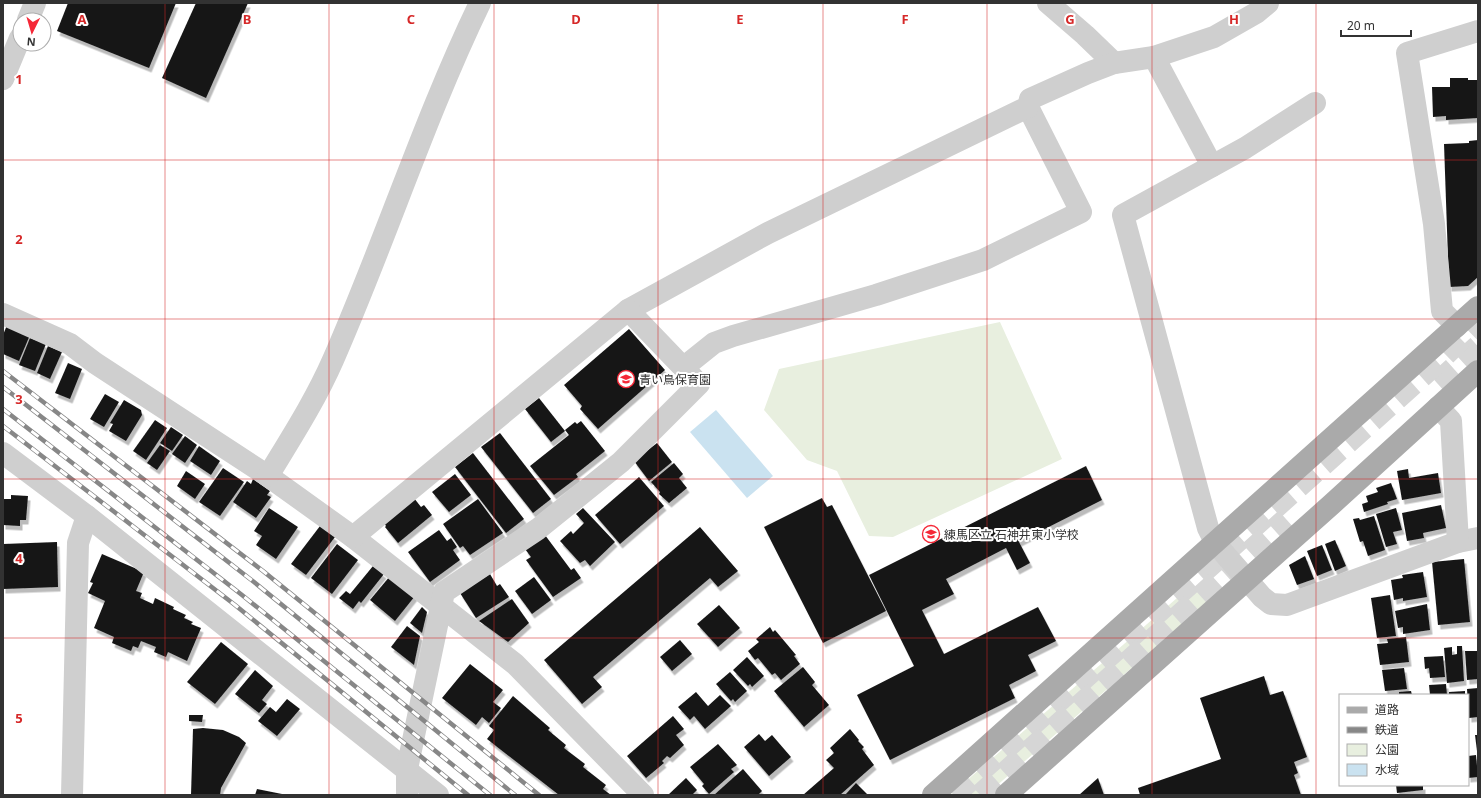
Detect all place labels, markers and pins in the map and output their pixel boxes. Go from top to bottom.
school or university icon: 青い鳥保育園 [616,369,636,389]
place label: 青い鳥保育園 [639,371,711,388]
school or university icon: 練馬区立 石神井東小学校 [921,524,941,544]
place label: 練馬区立 石神井東小学校 [944,526,1079,543]

